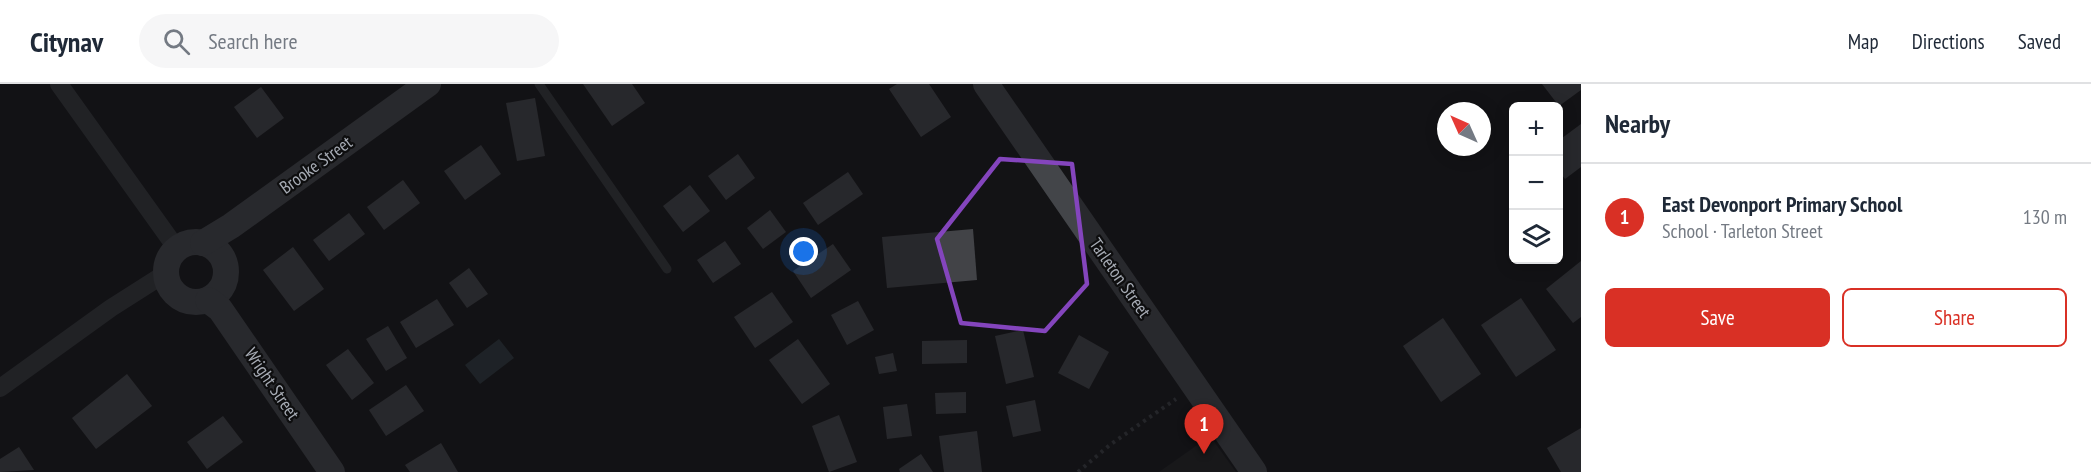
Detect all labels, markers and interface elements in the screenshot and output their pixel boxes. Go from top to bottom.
search box [139,14,559,68]
text: Citynav [30,23,103,60]
icon: search [160,25,193,58]
text: Search here [208,27,298,55]
text: Map [1848,28,1879,55]
text: Directions [1912,28,1985,55]
text: Saved [2018,28,2061,55]
north arrow [1437,102,1491,156]
map controls [1509,102,1563,264]
button: + [1509,102,1563,156]
text: Nearby [1605,107,1670,140]
street label: Brooke Street [275,130,357,199]
button: − [1509,156,1563,210]
text: East Devonport Primary School [1662,190,1902,218]
text: 1 [1620,204,1629,230]
text: 130 m [2023,204,2067,230]
button: layers [1509,210,1563,264]
text: School · Tarleton Street [1662,218,1823,244]
street label: Tarleton Street [1085,234,1156,322]
your location [789,237,818,266]
button: Save [1605,288,1830,347]
button: Share [1842,288,2067,347]
street label: Wright Street [240,343,305,424]
pin: 1 [1184,404,1224,454]

